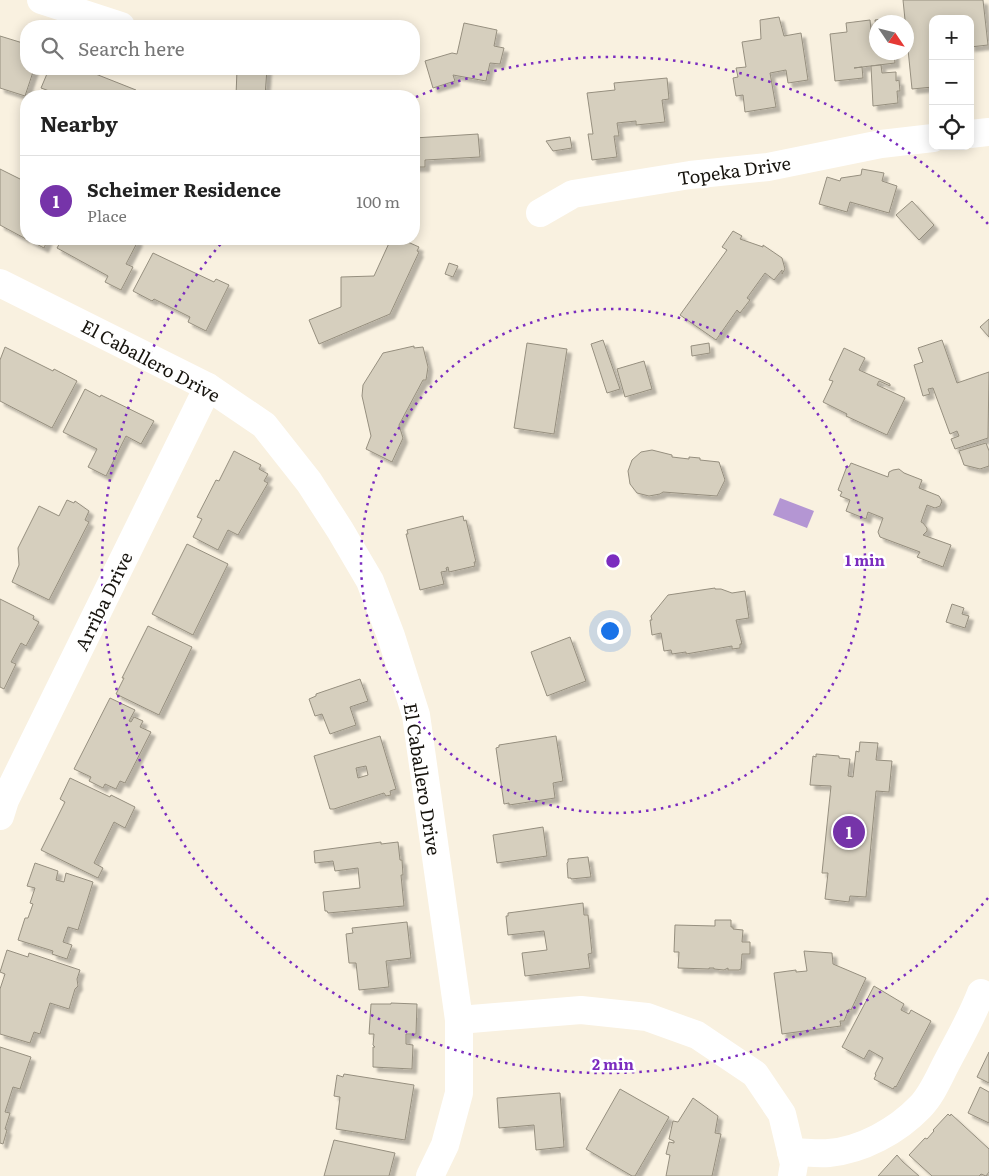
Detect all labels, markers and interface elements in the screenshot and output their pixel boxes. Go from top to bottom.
north arrow [869,15,914,60]
map controls [929,15,974,150]
button: + [929,15,974,60]
search box [20,20,420,75]
icon: search [38,34,66,62]
text: Search here [78,34,185,62]
button: − [929,60,974,105]
button: locate [929,105,974,150]
text: Nearby [40,107,118,138]
street label: Topeka Drive [676,149,792,191]
text: Scheimer Residence [87,175,281,203]
text: 1 [53,189,59,213]
text: 100 m [356,189,400,213]
text: Place [87,203,127,227]
street label: El Caballero Drive [77,312,225,408]
street label: Arriba Drive [67,547,139,655]
text: 1 min [845,548,886,571]
centre of rings [604,552,622,570]
your location [597,618,623,644]
street label: El Caballero Drive [398,701,448,857]
pin: 1 [833,813,865,851]
text: 2 min [592,1052,635,1075]

